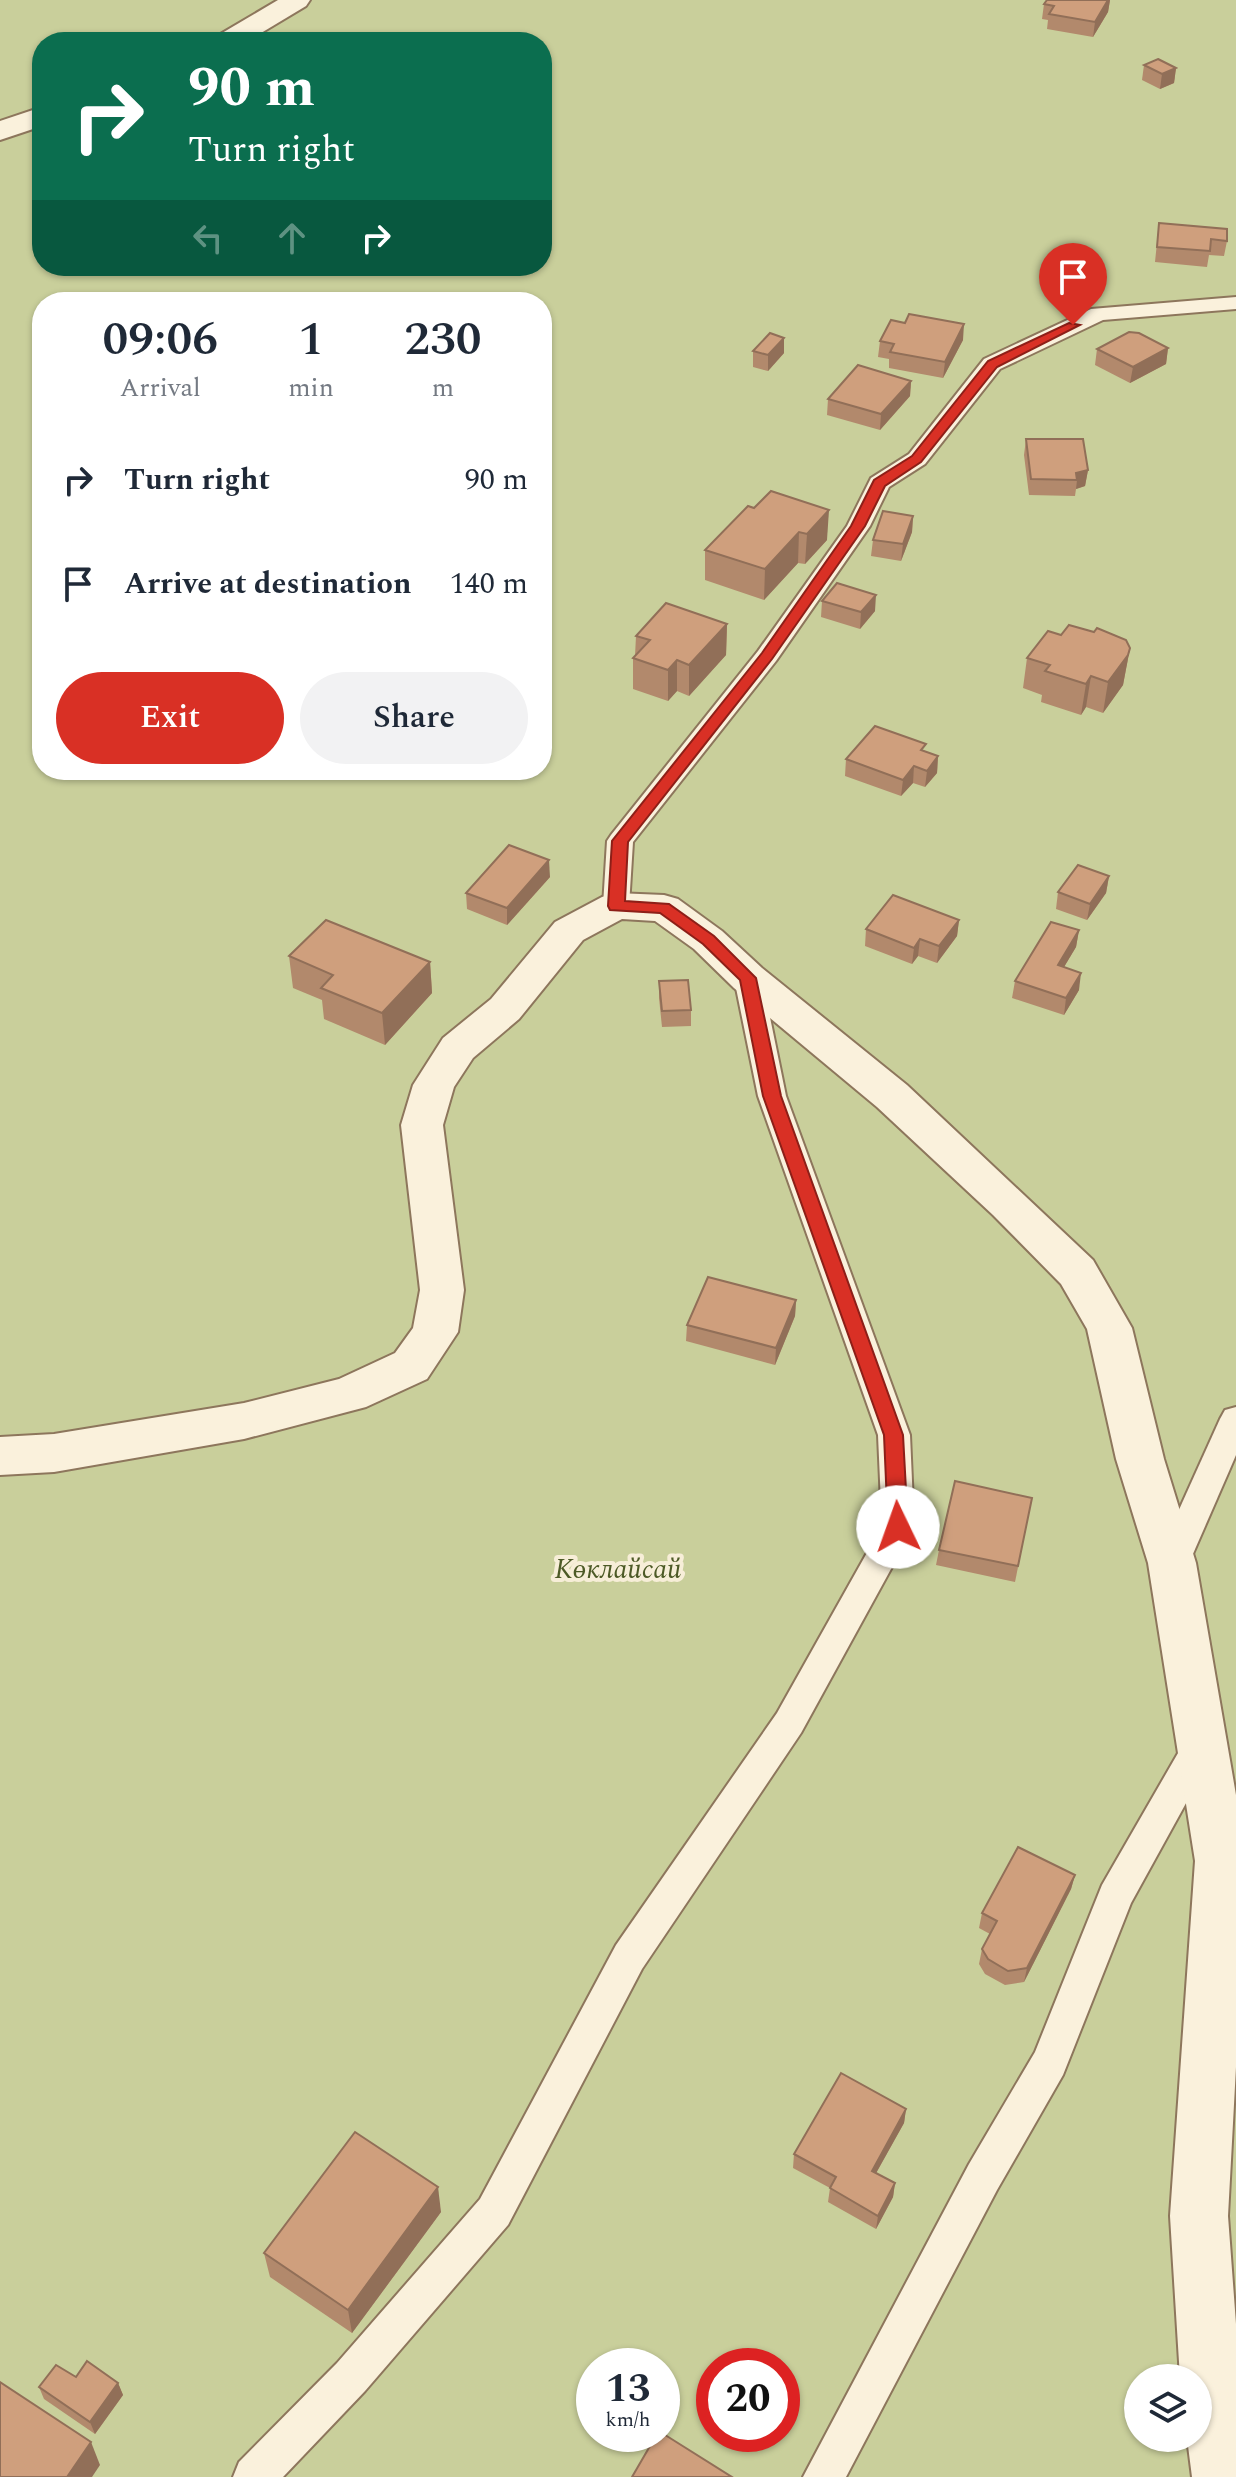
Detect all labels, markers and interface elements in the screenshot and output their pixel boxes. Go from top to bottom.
text: 90 m [188,46,315,131]
icon: right [56,64,160,168]
text: Turn right [188,123,355,178]
icon: left [186,216,230,260]
icon: ahead [270,216,314,260]
icon: right [354,216,398,260]
pin [1039,243,1107,325]
icon: arrive [1051,255,1095,299]
text: 09:06 [102,303,218,376]
text: 1 [298,303,324,376]
text: 230 [404,303,482,376]
text: Arrival [120,368,201,408]
text: min [288,368,334,408]
text: m [432,368,454,408]
text: Turn right [124,457,270,503]
text: 90 m [465,457,528,503]
icon: right [56,458,100,502]
text: Arrive at destination [124,561,411,607]
text: 140 m [450,561,528,607]
icon: arrive [56,562,100,606]
button: Exit [56,672,284,764]
button: Share [300,672,528,764]
position arrow [856,1485,940,1569]
park label: Көклайсай [555,1548,682,1591]
speed limit sign: 20 [696,2348,800,2452]
text: 13 [606,2359,650,2420]
map controls [1124,2364,1212,2452]
button: layers [1124,2364,1212,2452]
text: km/h [606,2405,651,2435]

